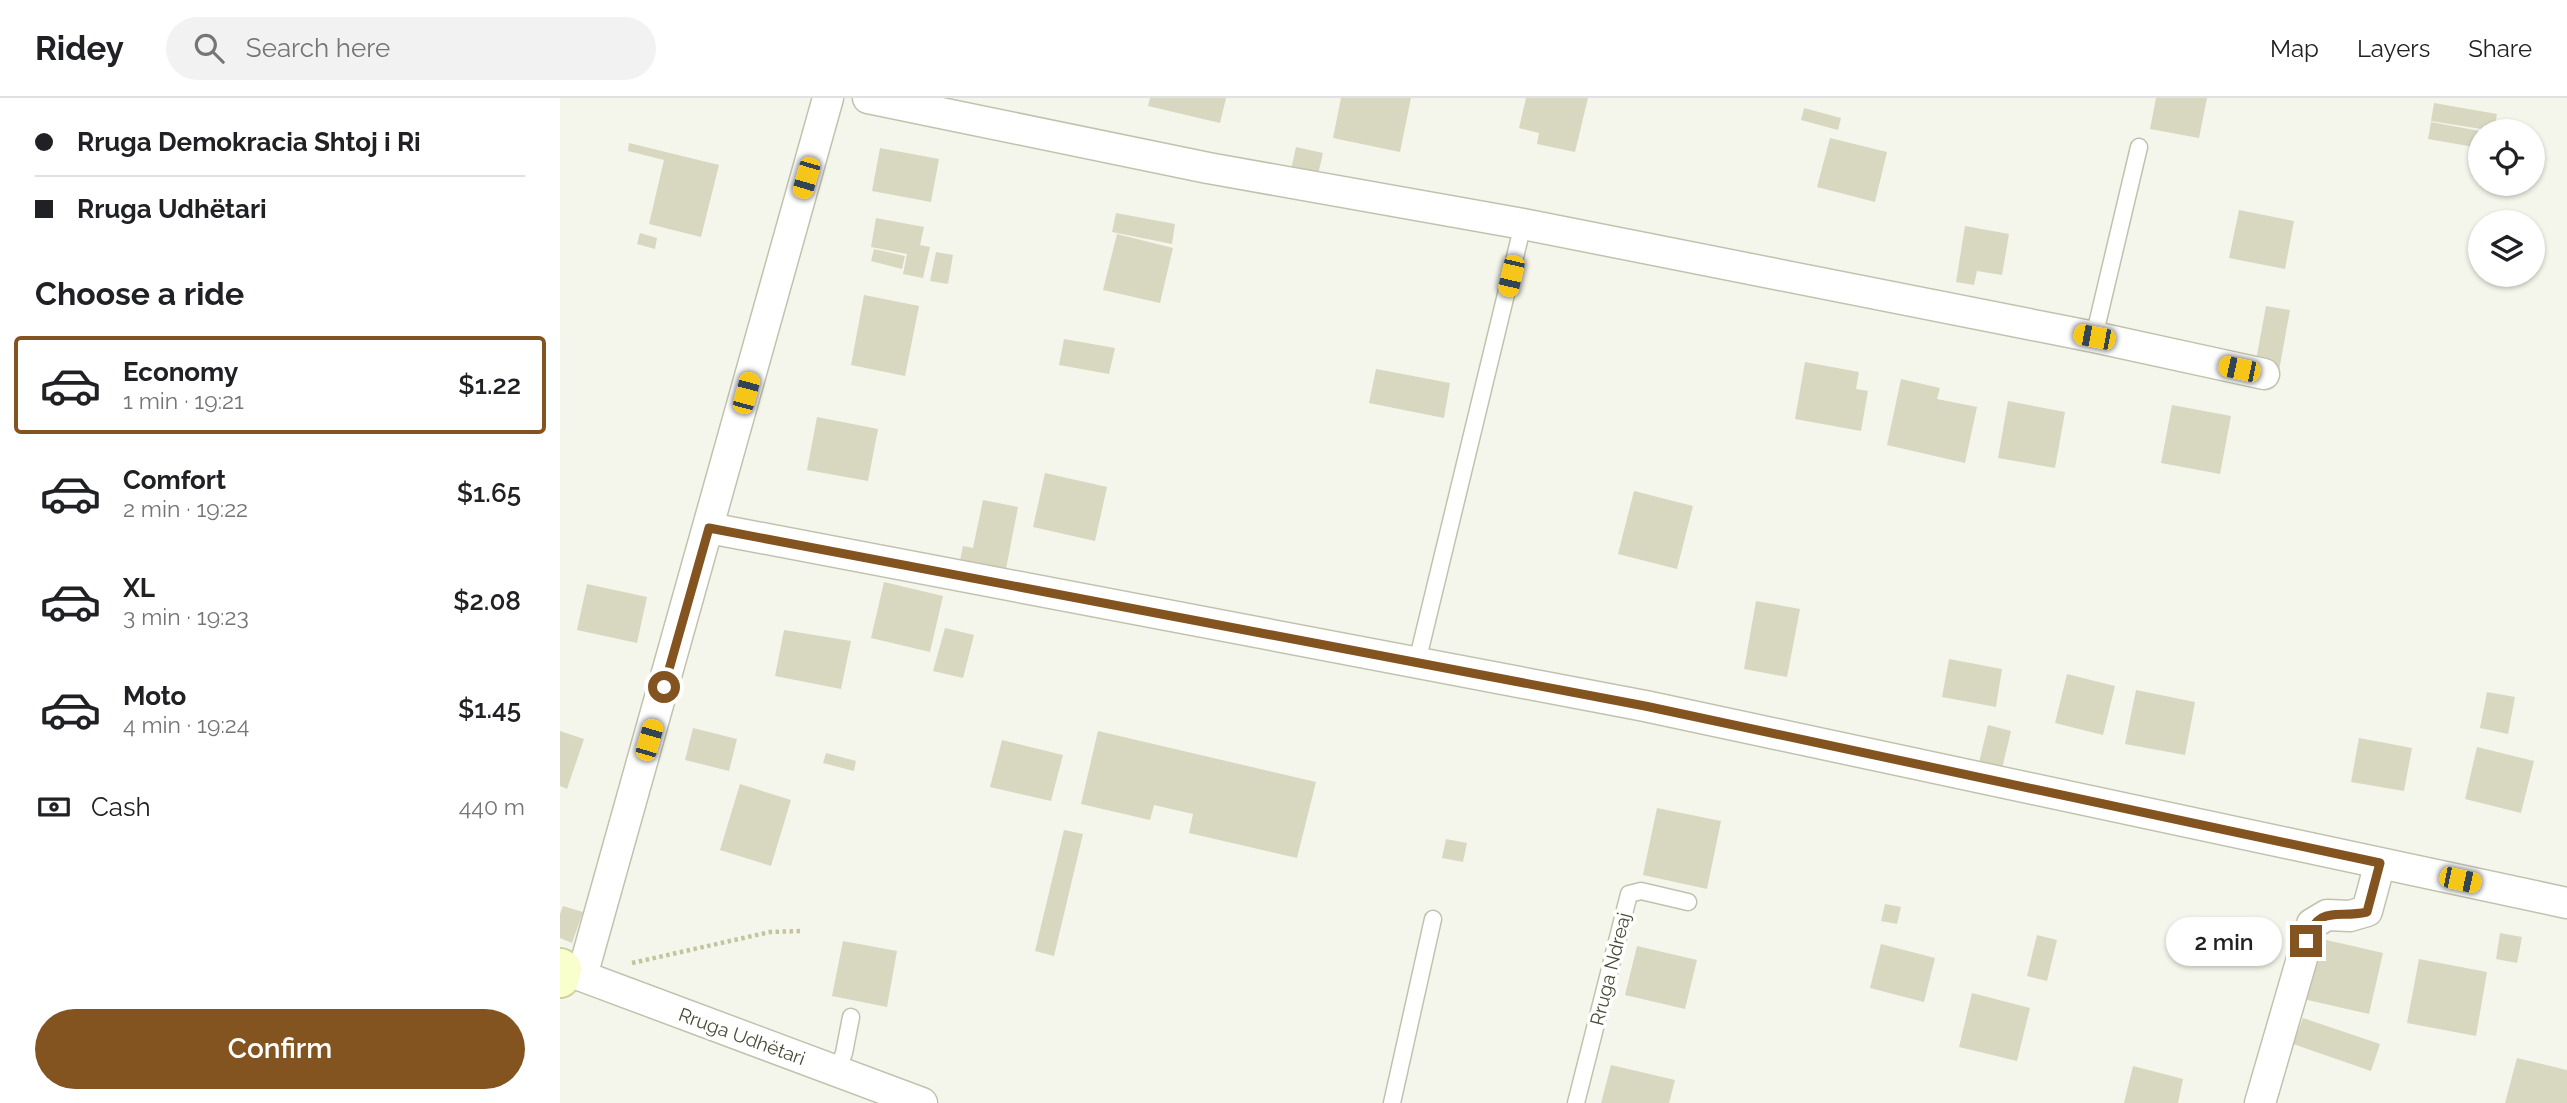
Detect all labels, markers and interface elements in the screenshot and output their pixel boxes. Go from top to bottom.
search box [166,17,656,80]
text: Ridey [35,29,124,68]
icon: search [190,29,228,67]
text: Search here [246,33,390,63]
text: Map [2270,34,2319,63]
text: Layers [2357,34,2430,63]
text: Share [2468,34,2532,63]
map controls [2468,119,2545,287]
button: locate [2468,119,2545,196]
text: Rruga Demokracia Shtoj i Ri [77,127,421,157]
car [791,155,822,201]
text: Rruga Udhëtari [77,194,267,224]
button: layers [2468,210,2545,287]
car [1497,253,1526,299]
text: Choose a ride [35,275,244,312]
car [2072,323,2117,351]
icon: car [39,354,102,417]
car [2217,354,2262,384]
text: Economy [123,357,238,387]
text: $1.22 [458,370,521,400]
car [731,370,762,416]
text: 1 min · 19:21 [123,387,244,414]
icon: car [39,462,102,525]
text: Comfort [123,465,226,495]
text: $1.65 [457,478,521,508]
text: 2 min · 19:22 [123,495,248,522]
icon: car [39,570,102,633]
text: XL [123,573,155,603]
text: $2.08 [453,586,521,616]
text: 3 min · 19:23 [123,603,249,630]
route start [648,671,680,703]
icon: car [39,678,102,741]
text: Moto [123,681,186,711]
text: $1.45 [458,694,521,724]
text: 4 min · 19:24 [123,711,249,738]
car [634,717,665,763]
icon: cash [35,788,73,826]
text: Cash [91,792,151,822]
text: 440 m [459,793,525,820]
car [2438,865,2483,895]
street label: Rruga Ndreaj [1585,910,1635,1028]
callout: 2 min [2166,916,2282,966]
route end [2290,925,2322,957]
text: 2 min [2195,928,2253,955]
street label: Rruga Udhëtari [676,1003,808,1069]
button: Confirm [35,1009,525,1089]

